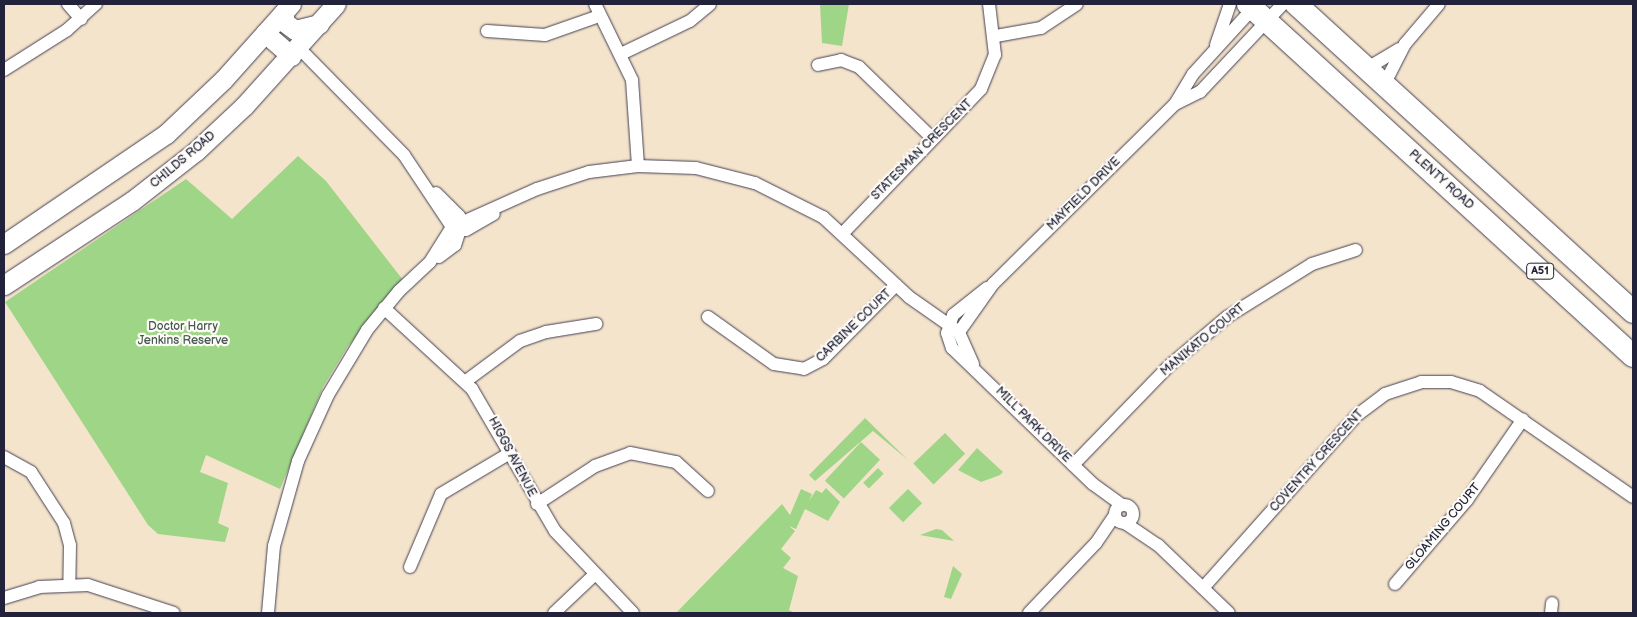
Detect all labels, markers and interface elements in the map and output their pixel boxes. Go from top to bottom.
street label: STATESMAN CRESCENT [869,97,975,203]
street label: CHILDS ROAD [148,129,218,191]
street label: PLENTY ROAD [1406,147,1476,213]
street label: MAYFIELD DRIVE [1044,154,1124,234]
road number: A51 [1525,262,1555,280]
street label: CARBINE COURT [813,287,895,365]
street label: MANIKATO COURT [1158,301,1248,379]
park label: Doctor Harry Jenkins Reserve [138,320,228,348]
street label: MILL PARK DRIVE [992,384,1074,466]
street label: COVENTRY CRESCENT [1267,407,1367,515]
street label: HIGGS AVENUE [485,415,539,499]
street label: GLOAMING COURT [1402,481,1484,573]

